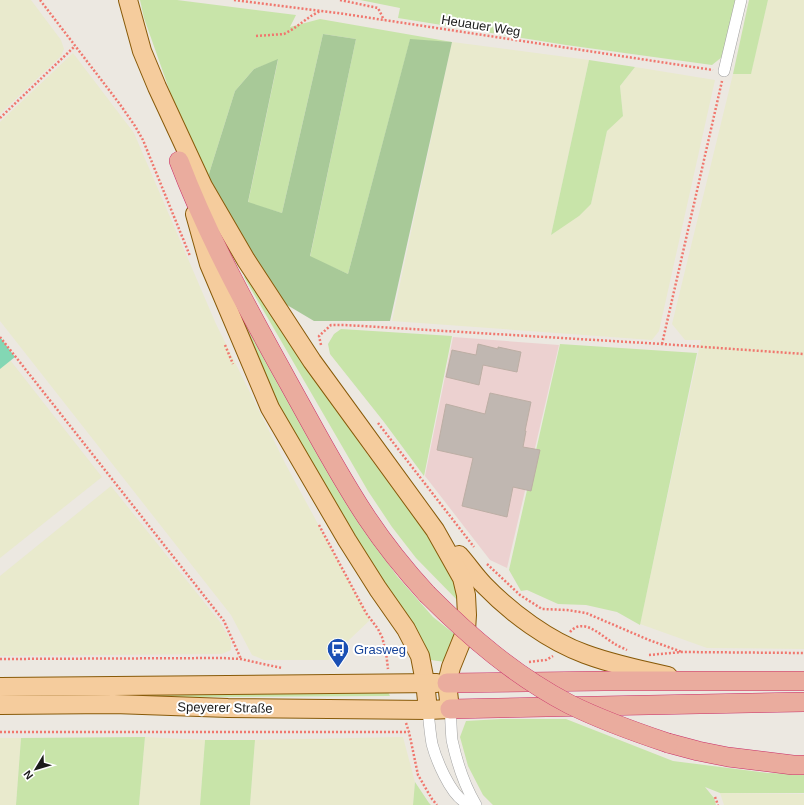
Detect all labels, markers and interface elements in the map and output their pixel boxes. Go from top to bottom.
street label: Heuauer Weg [440,12,522,39]
bus stop icon: Grasweg [325,636,351,669]
place label: Grasweg [354,642,406,657]
street label: Speyerer Straße [177,699,273,716]
north arrow [16,749,56,789]
text: N [21,768,35,782]

